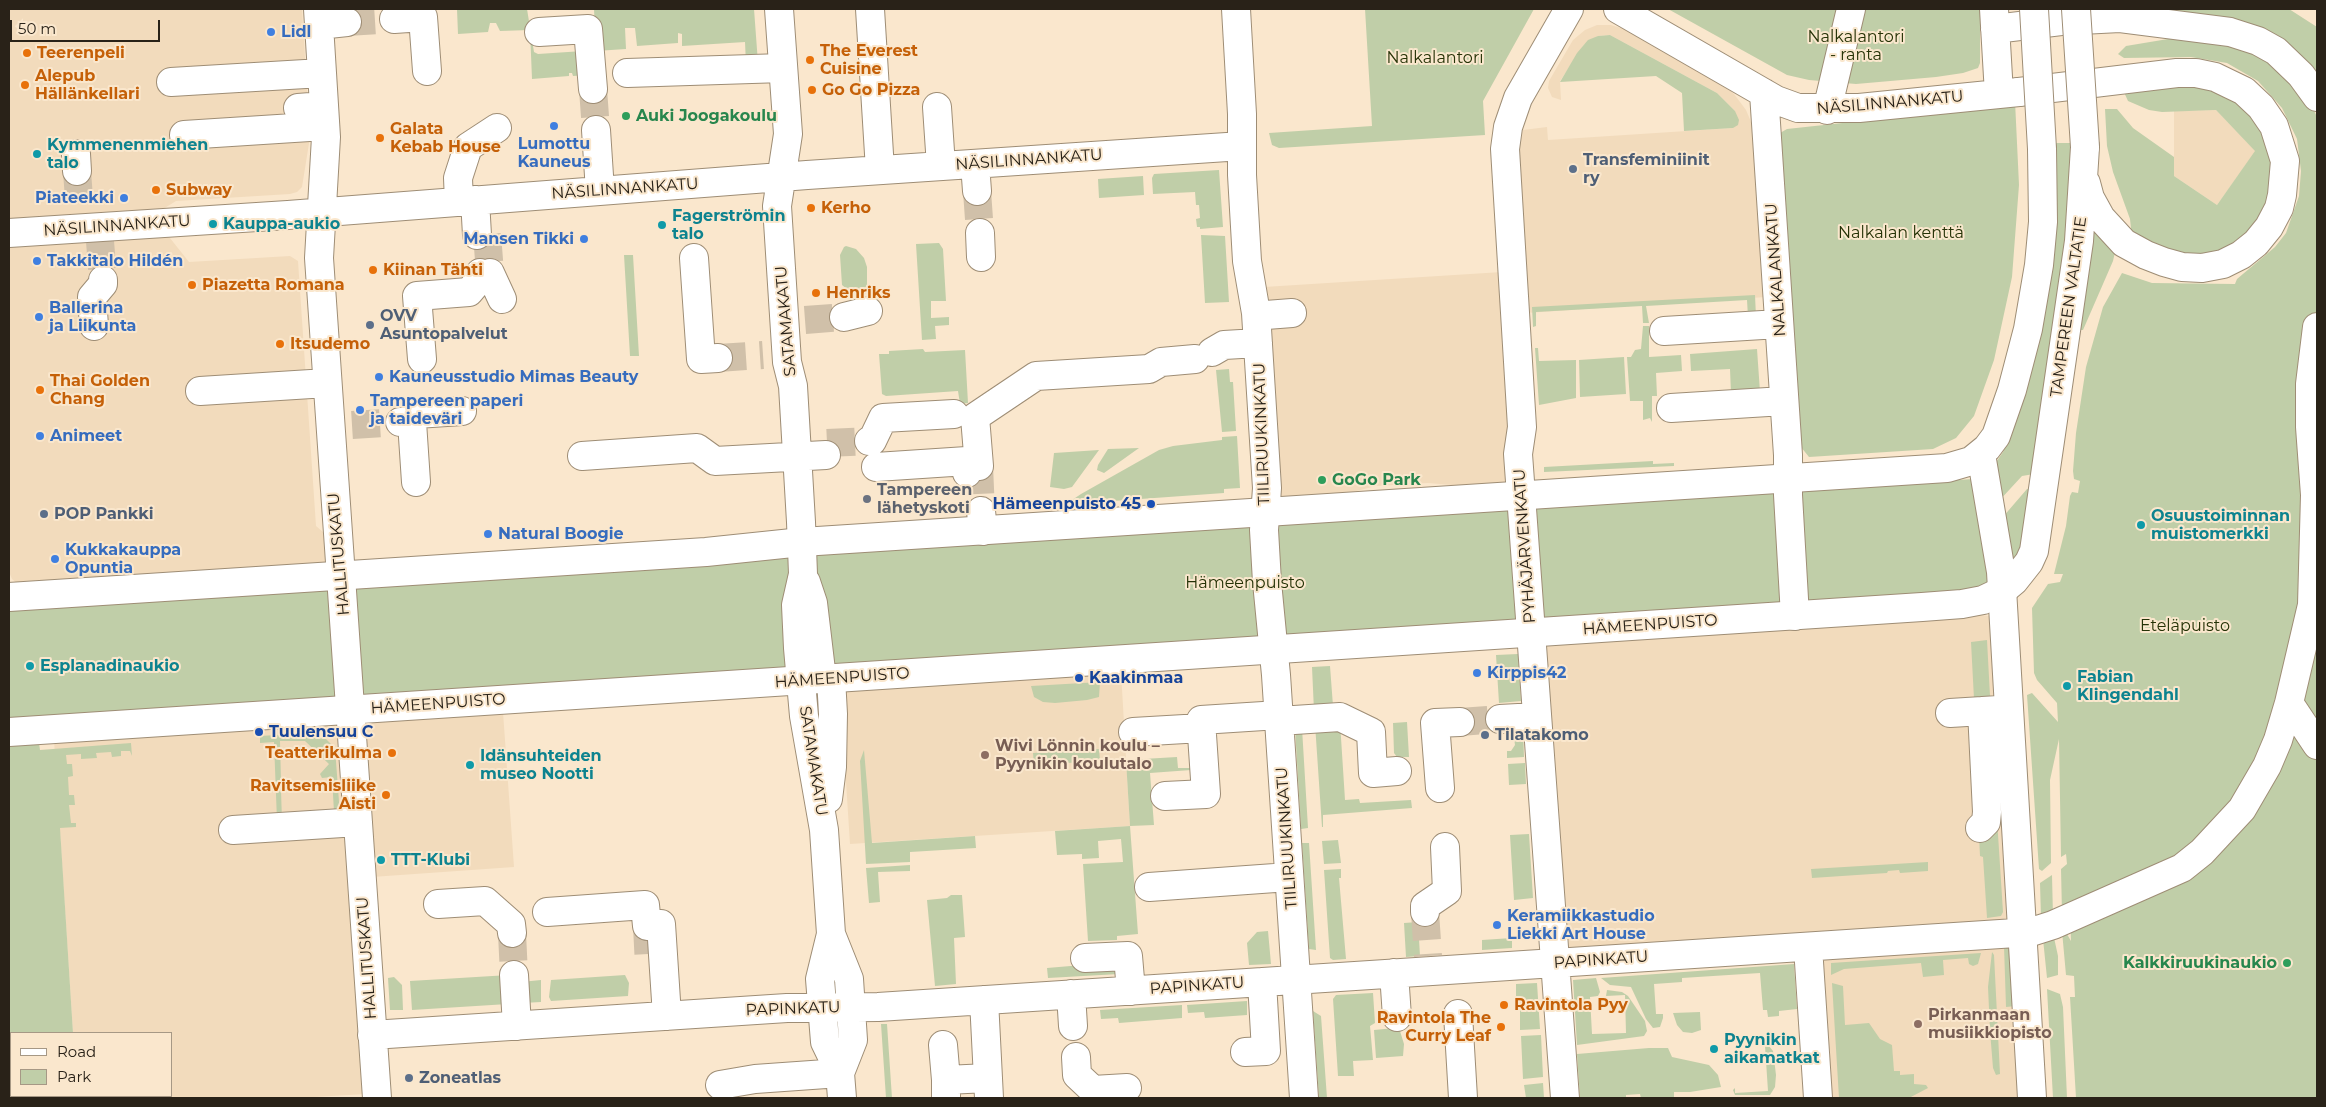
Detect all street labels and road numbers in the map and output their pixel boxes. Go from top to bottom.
street label: NÄSILINNANKATU [1816,87,1964,119]
street label: NÄSILINNANKATU [955,145,1103,175]
street label: NÄSILINNANKATU [551,174,699,204]
street label: NALKALANKATU [1762,203,1790,337]
street label: NÄSILINNANKATU [43,211,191,241]
street label: TAMPEREEN VALTATIE [2047,216,2091,398]
street label: SATAMAKATU [772,265,800,377]
street label: TIILIRUUKINKATU [1250,362,1274,506]
street label: PYHÄJÄRVENKATU [1510,468,1540,624]
street label: HALLITUSKATU [324,492,354,616]
street label: HÄMEENPUISTO [1582,611,1718,639]
street label: HÄMEENPUISTO [774,664,910,692]
street label: HÄMEENPUISTO [370,690,506,718]
street label: SATAMAKATU [795,705,831,817]
street label: TIILIRUUKINKATU [1272,766,1302,910]
street label: HALLITUSKATU [353,896,381,1020]
street label: PAPINKATU [1553,947,1649,973]
street label: PAPINKATU [1149,973,1245,999]
street label: PAPINKATU [745,998,841,1020]

